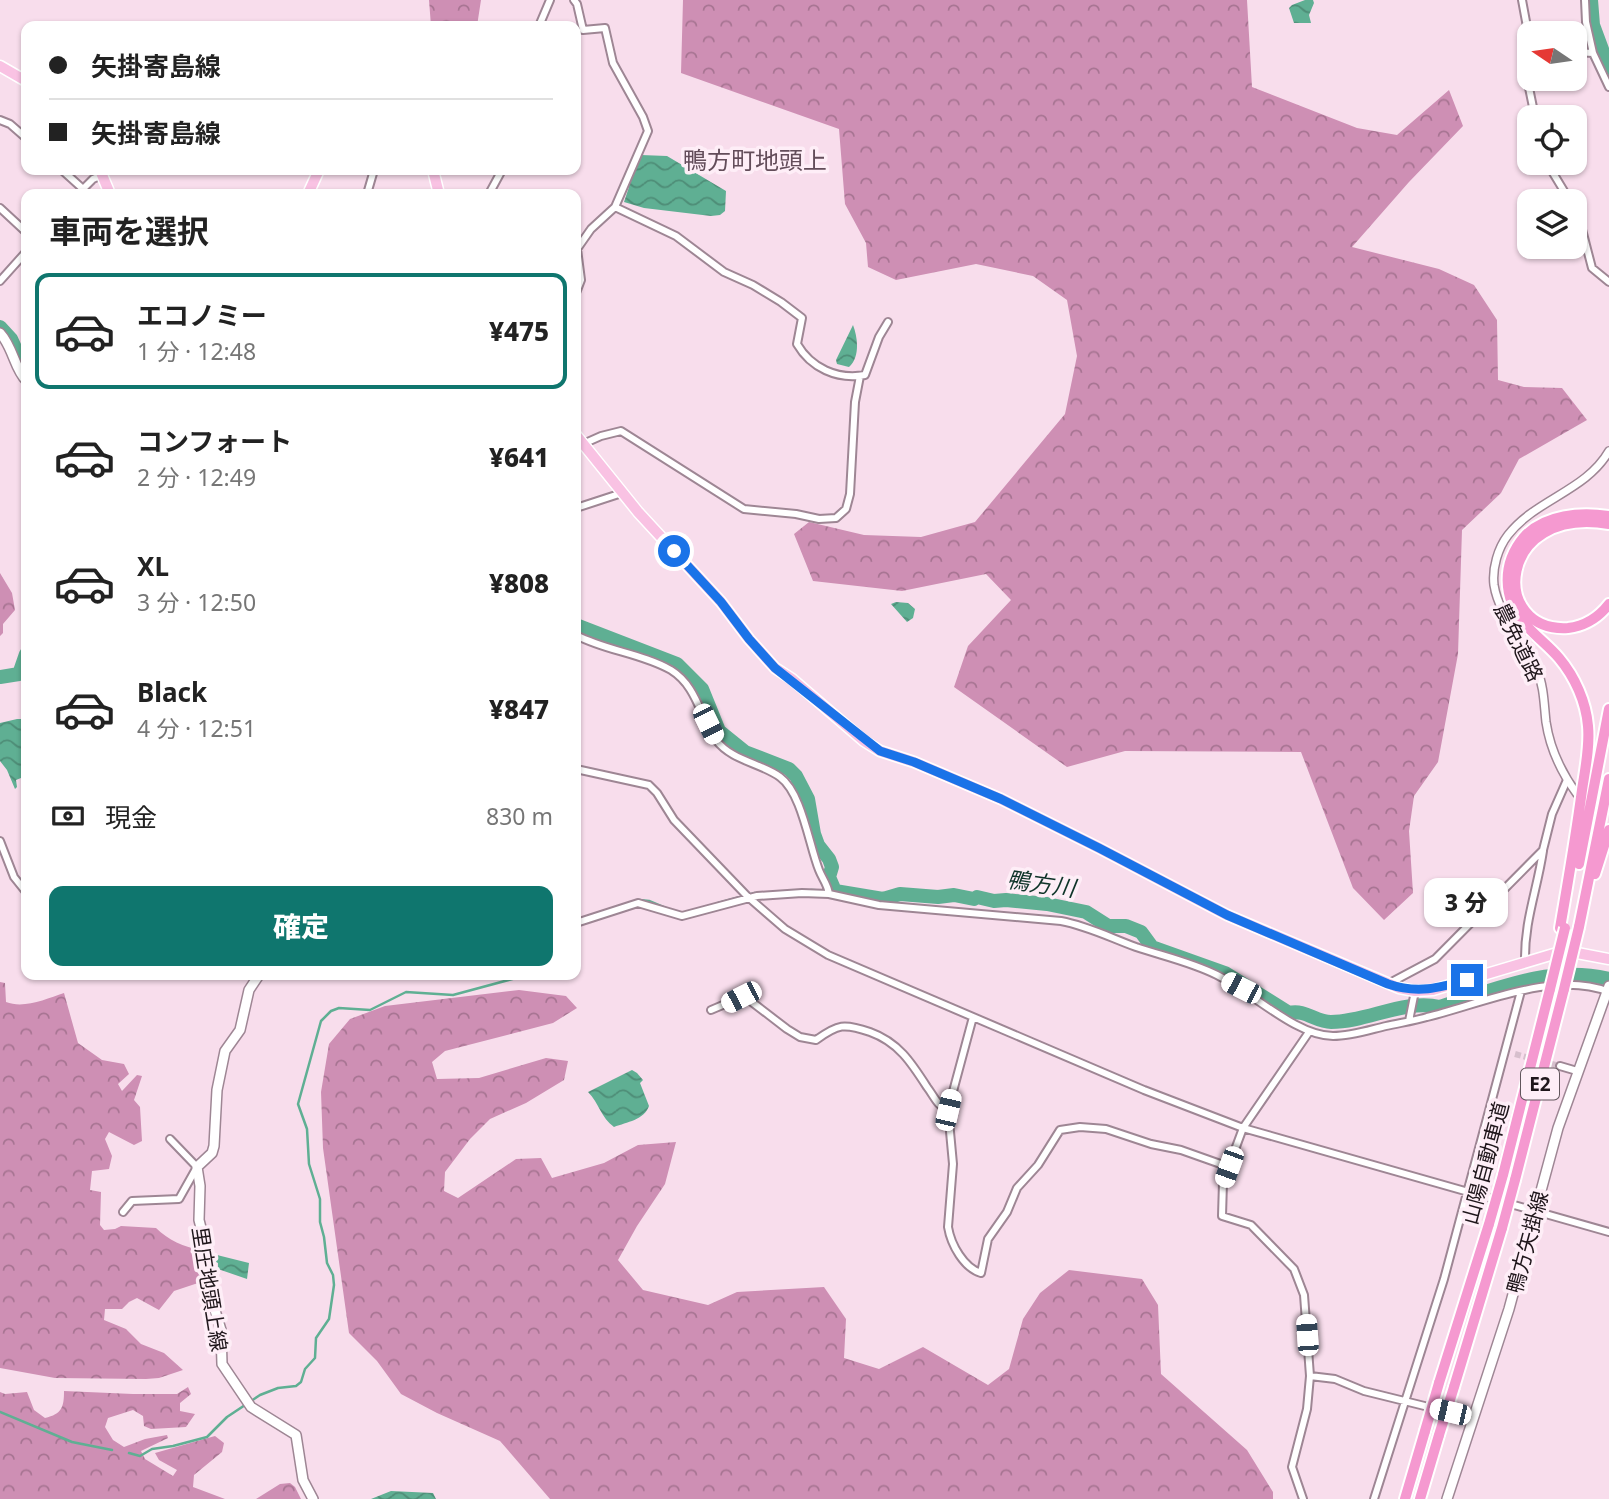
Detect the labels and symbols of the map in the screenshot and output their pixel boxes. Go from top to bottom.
north arrow [1517,21,1587,91]
district label: 鴨方町地頭上 [683,143,827,176]
route start [658,535,690,567]
street label: 農免道路 [1488,598,1550,686]
car [690,701,727,747]
water label: 鴨方川 [1005,862,1080,904]
callout: 3 分 [1425,878,1509,928]
route end [1451,964,1483,996]
car [1218,969,1265,1007]
car [718,978,765,1016]
road number: E2 [1521,1068,1559,1100]
car [934,1087,963,1133]
street label: 山陽自動車道 [1455,1099,1515,1227]
car [1212,1144,1247,1190]
street label: 鴨方矢掛線 [1500,1188,1554,1296]
street label: 里庄地頭上線 [186,1225,234,1353]
car [1296,1313,1319,1357]
car [1428,1397,1473,1427]

